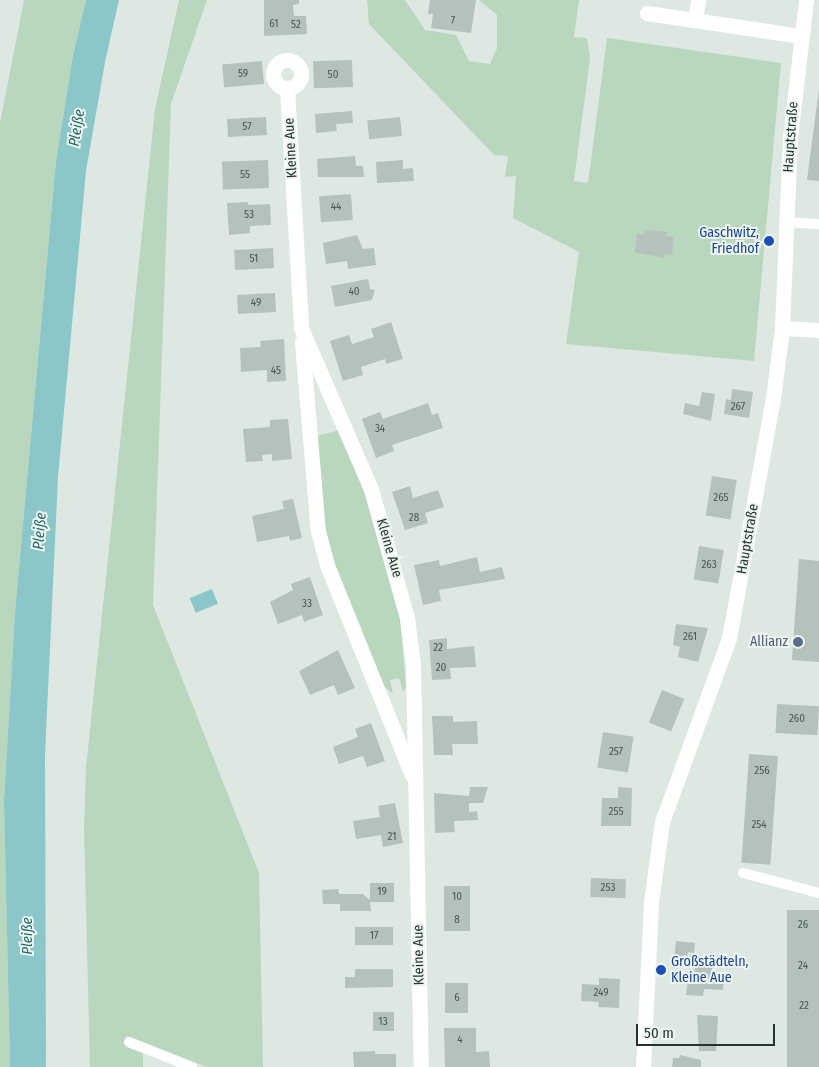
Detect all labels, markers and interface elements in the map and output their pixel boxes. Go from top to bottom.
house number: 7 [451,14,455,28]
house number: 61 [269,17,279,31]
house number: 52 [291,18,301,32]
house number: 59 [238,67,248,81]
house number: 50 [328,68,338,82]
street label: Hauptstraße [780,101,802,173]
water label: Pleiße [65,108,89,148]
street label: Kleine Aue [281,117,301,179]
house number: 57 [242,120,252,134]
house number: 55 [240,168,250,182]
house number: 44 [331,200,341,214]
house number: 53 [244,208,254,222]
place label: Gaschwitz, Friedhof [699,225,759,258]
marker: Gaschwitz, Friedhof [763,235,775,247]
house number: 51 [250,252,258,266]
house number: 40 [348,285,360,299]
house number: 49 [251,296,261,310]
house number: 45 [271,364,281,378]
house number: 267 [731,400,745,414]
house number: 34 [375,422,385,436]
house number: 265 [713,491,729,505]
street label: Hauptstraße [734,503,762,575]
house number: 28 [409,511,419,525]
water label: Pleiße [29,512,51,550]
street label: Kleine Aue [373,517,405,579]
house number: 263 [701,558,717,572]
house number: 33 [302,597,312,611]
house number: 261 [683,630,697,644]
place label: Allianz [750,634,788,650]
marker: Allianz [792,636,804,648]
house number: 22 [433,641,443,655]
house number: 20 [436,661,446,675]
house number: 260 [789,712,805,726]
house number: 257 [609,745,623,759]
house number: 256 [754,764,770,778]
house number: 255 [609,805,623,819]
house number: 254 [751,818,767,832]
house number: 21 [388,830,396,844]
house number: 253 [601,881,615,895]
house number: 19 [377,885,387,899]
house number: 10 [452,890,462,904]
house number: 8 [454,913,460,927]
water label: Pleiße [19,917,37,955]
house number: 26 [798,918,808,932]
street label: Kleine Aue [410,925,428,985]
house number: 17 [370,929,378,943]
place label: Großstädteln, Kleine Aue [671,954,748,986]
house number: 24 [798,959,808,973]
marker: Großstädteln, Kleine Aue [655,964,667,976]
house number: 249 [593,986,609,1000]
house number: 6 [454,991,460,1005]
house number: 22 [799,999,809,1013]
scale bar [639,1014,778,1046]
house number: 13 [378,1015,388,1029]
text: 50 m [644,1024,674,1042]
house number: 4 [457,1033,463,1047]

